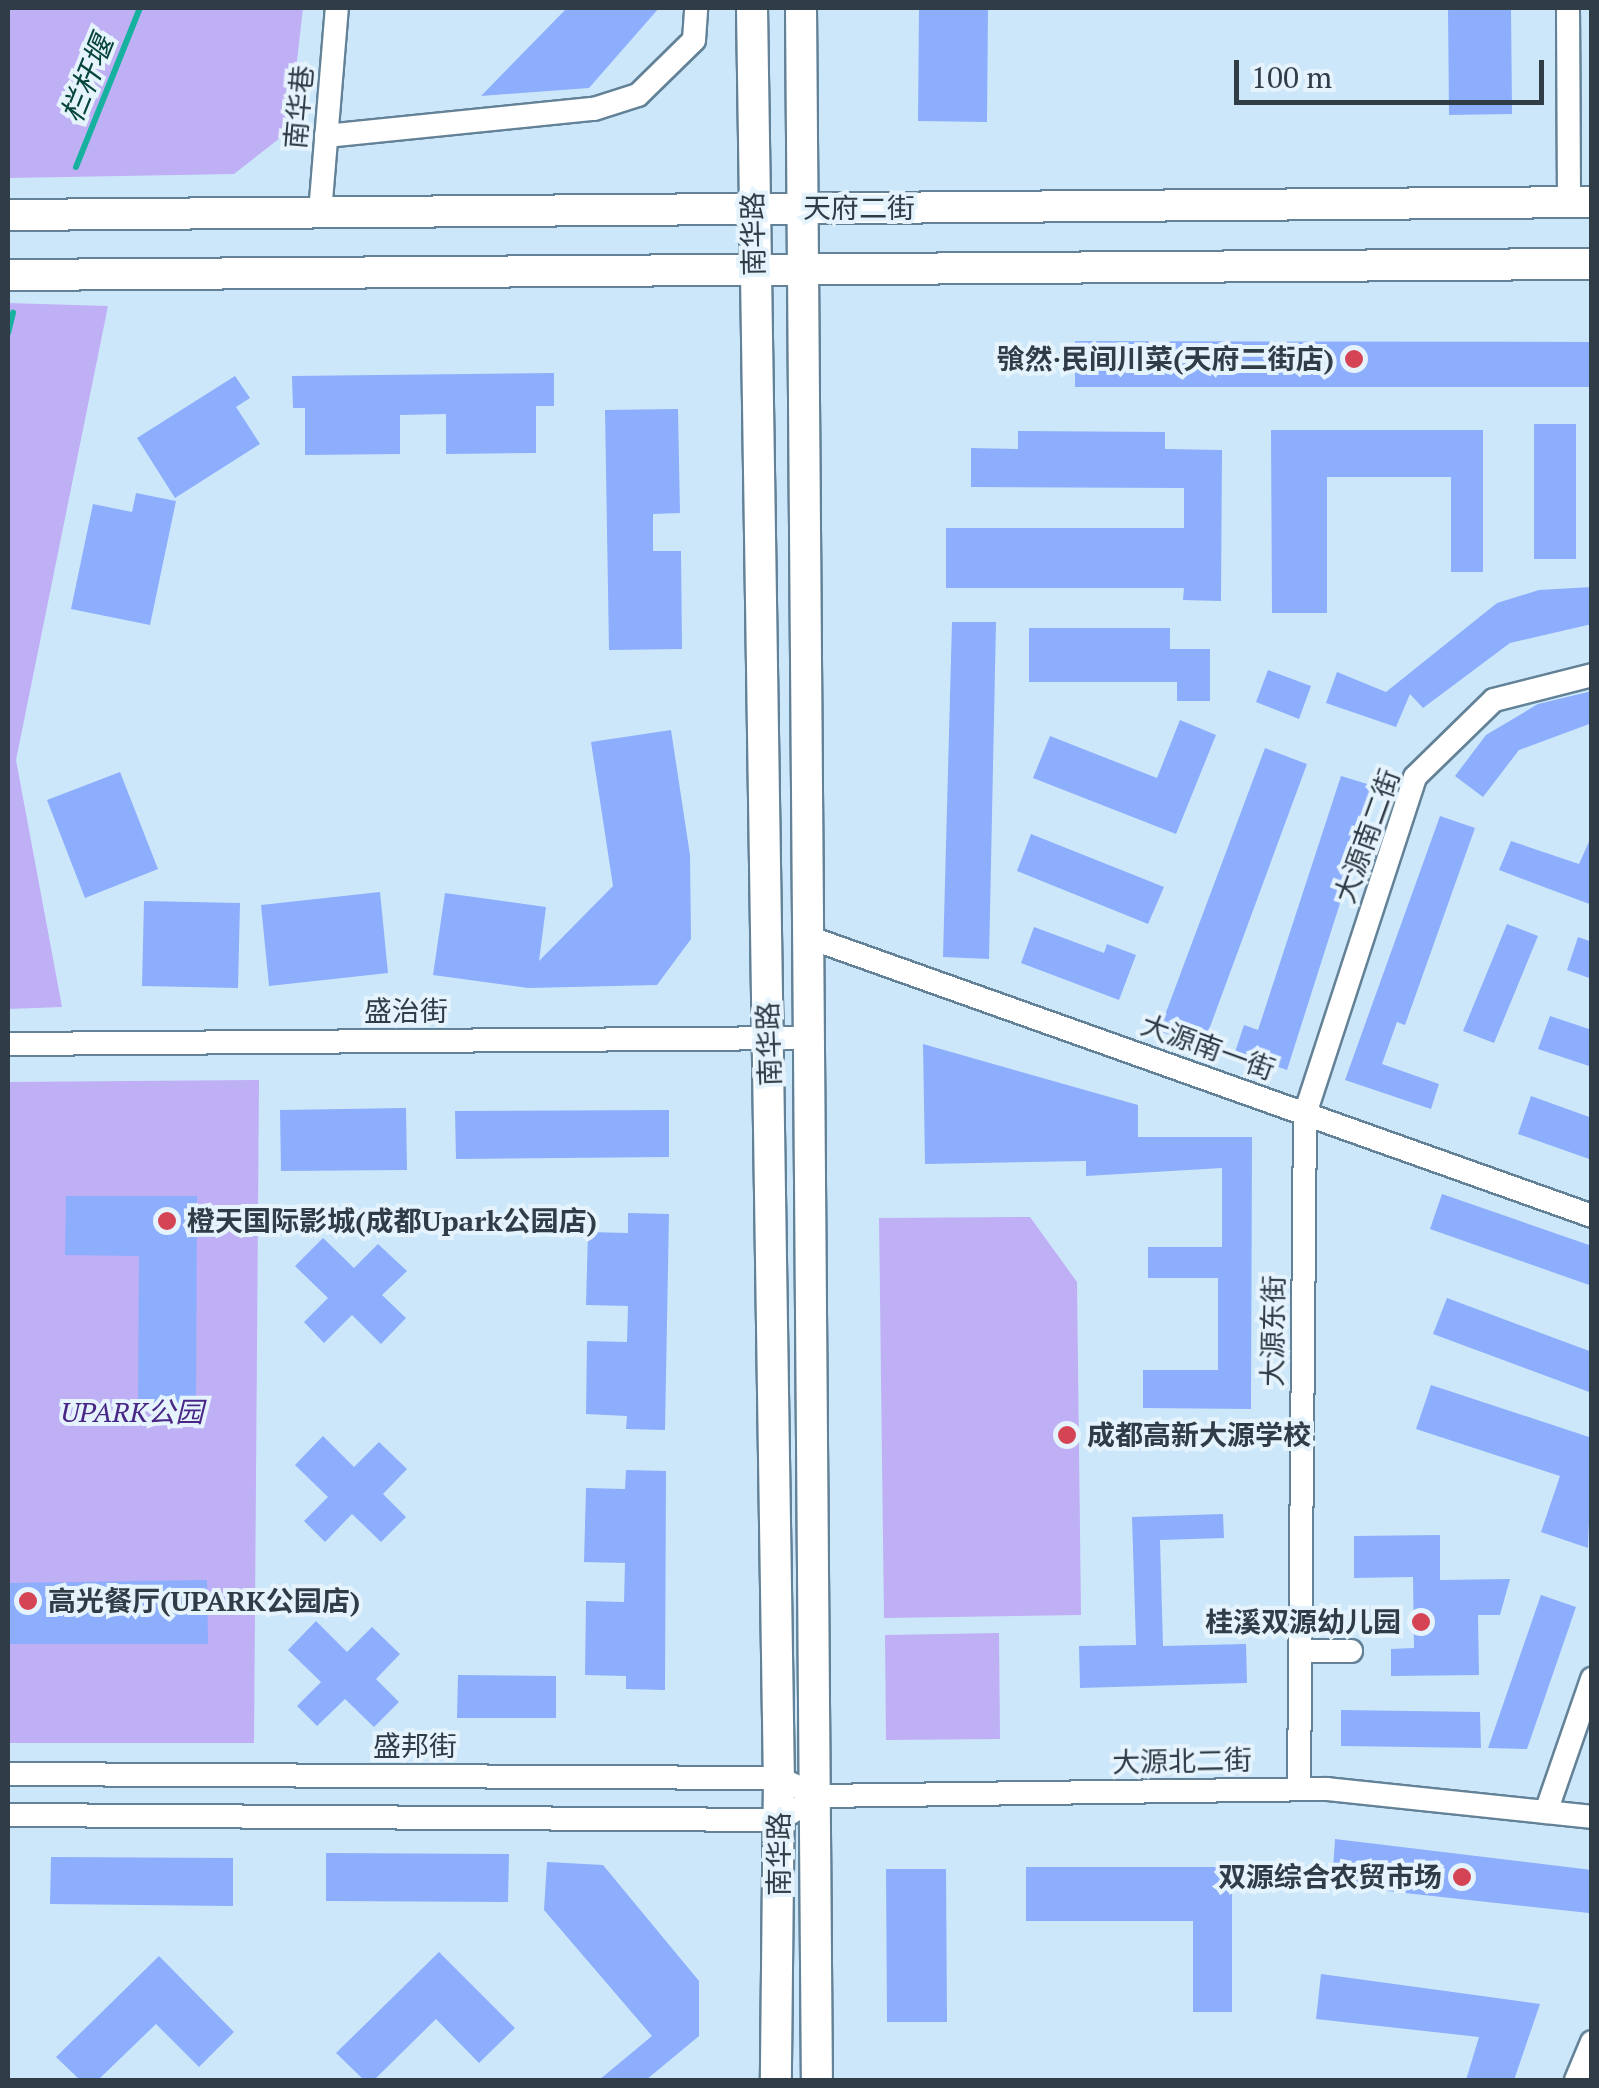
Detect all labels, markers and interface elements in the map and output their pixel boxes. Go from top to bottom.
water label: 栏杆堰 [53,31,121,127]
scale bar [1239,40,1549,102]
text: 100 m [1251,57,1332,97]
street label: 南华巷 [279,64,319,150]
street label: 天府二街 [803,191,915,225]
street label: 南华路 [735,192,771,276]
place label: 飸然·民间川菜(天府二街店) [997,342,1334,376]
marker: 飸然·民间川菜(天府二街店) [1343,348,1365,370]
street label: 大源南二街 [1327,764,1407,908]
street label: 盛治街 [364,994,448,1028]
street label: 南华路 [751,1001,787,1087]
street label: 大源南一街 [1136,1007,1280,1087]
place label: 橙天国际影城(成都Upark公园店) [187,1204,597,1238]
marker: 橙天国际影城(成都Upark公园店) [156,1210,178,1232]
street label: 大源东街 [1255,1275,1291,1387]
park label: UPARK公园 [60,1395,204,1429]
place label: 成都高新大源学校 [1087,1418,1311,1452]
marker: 成都高新大源学校 [1056,1424,1078,1446]
place label: 高光餐厅(UPARK公园店) [48,1584,360,1618]
marker: 高光餐厅(UPARK公园店) [17,1590,39,1612]
place label: 桂溪双源幼儿园 [1205,1605,1401,1639]
marker: 桂溪双源幼儿园 [1410,1611,1432,1633]
street label: 盛邦街 [373,1729,457,1763]
street label: 大源北二街 [1112,1743,1252,1779]
street label: 南华路 [762,1812,796,1896]
place label: 双源综合农贸市场 [1218,1860,1442,1894]
marker: 双源综合农贸市场 [1451,1866,1473,1888]

